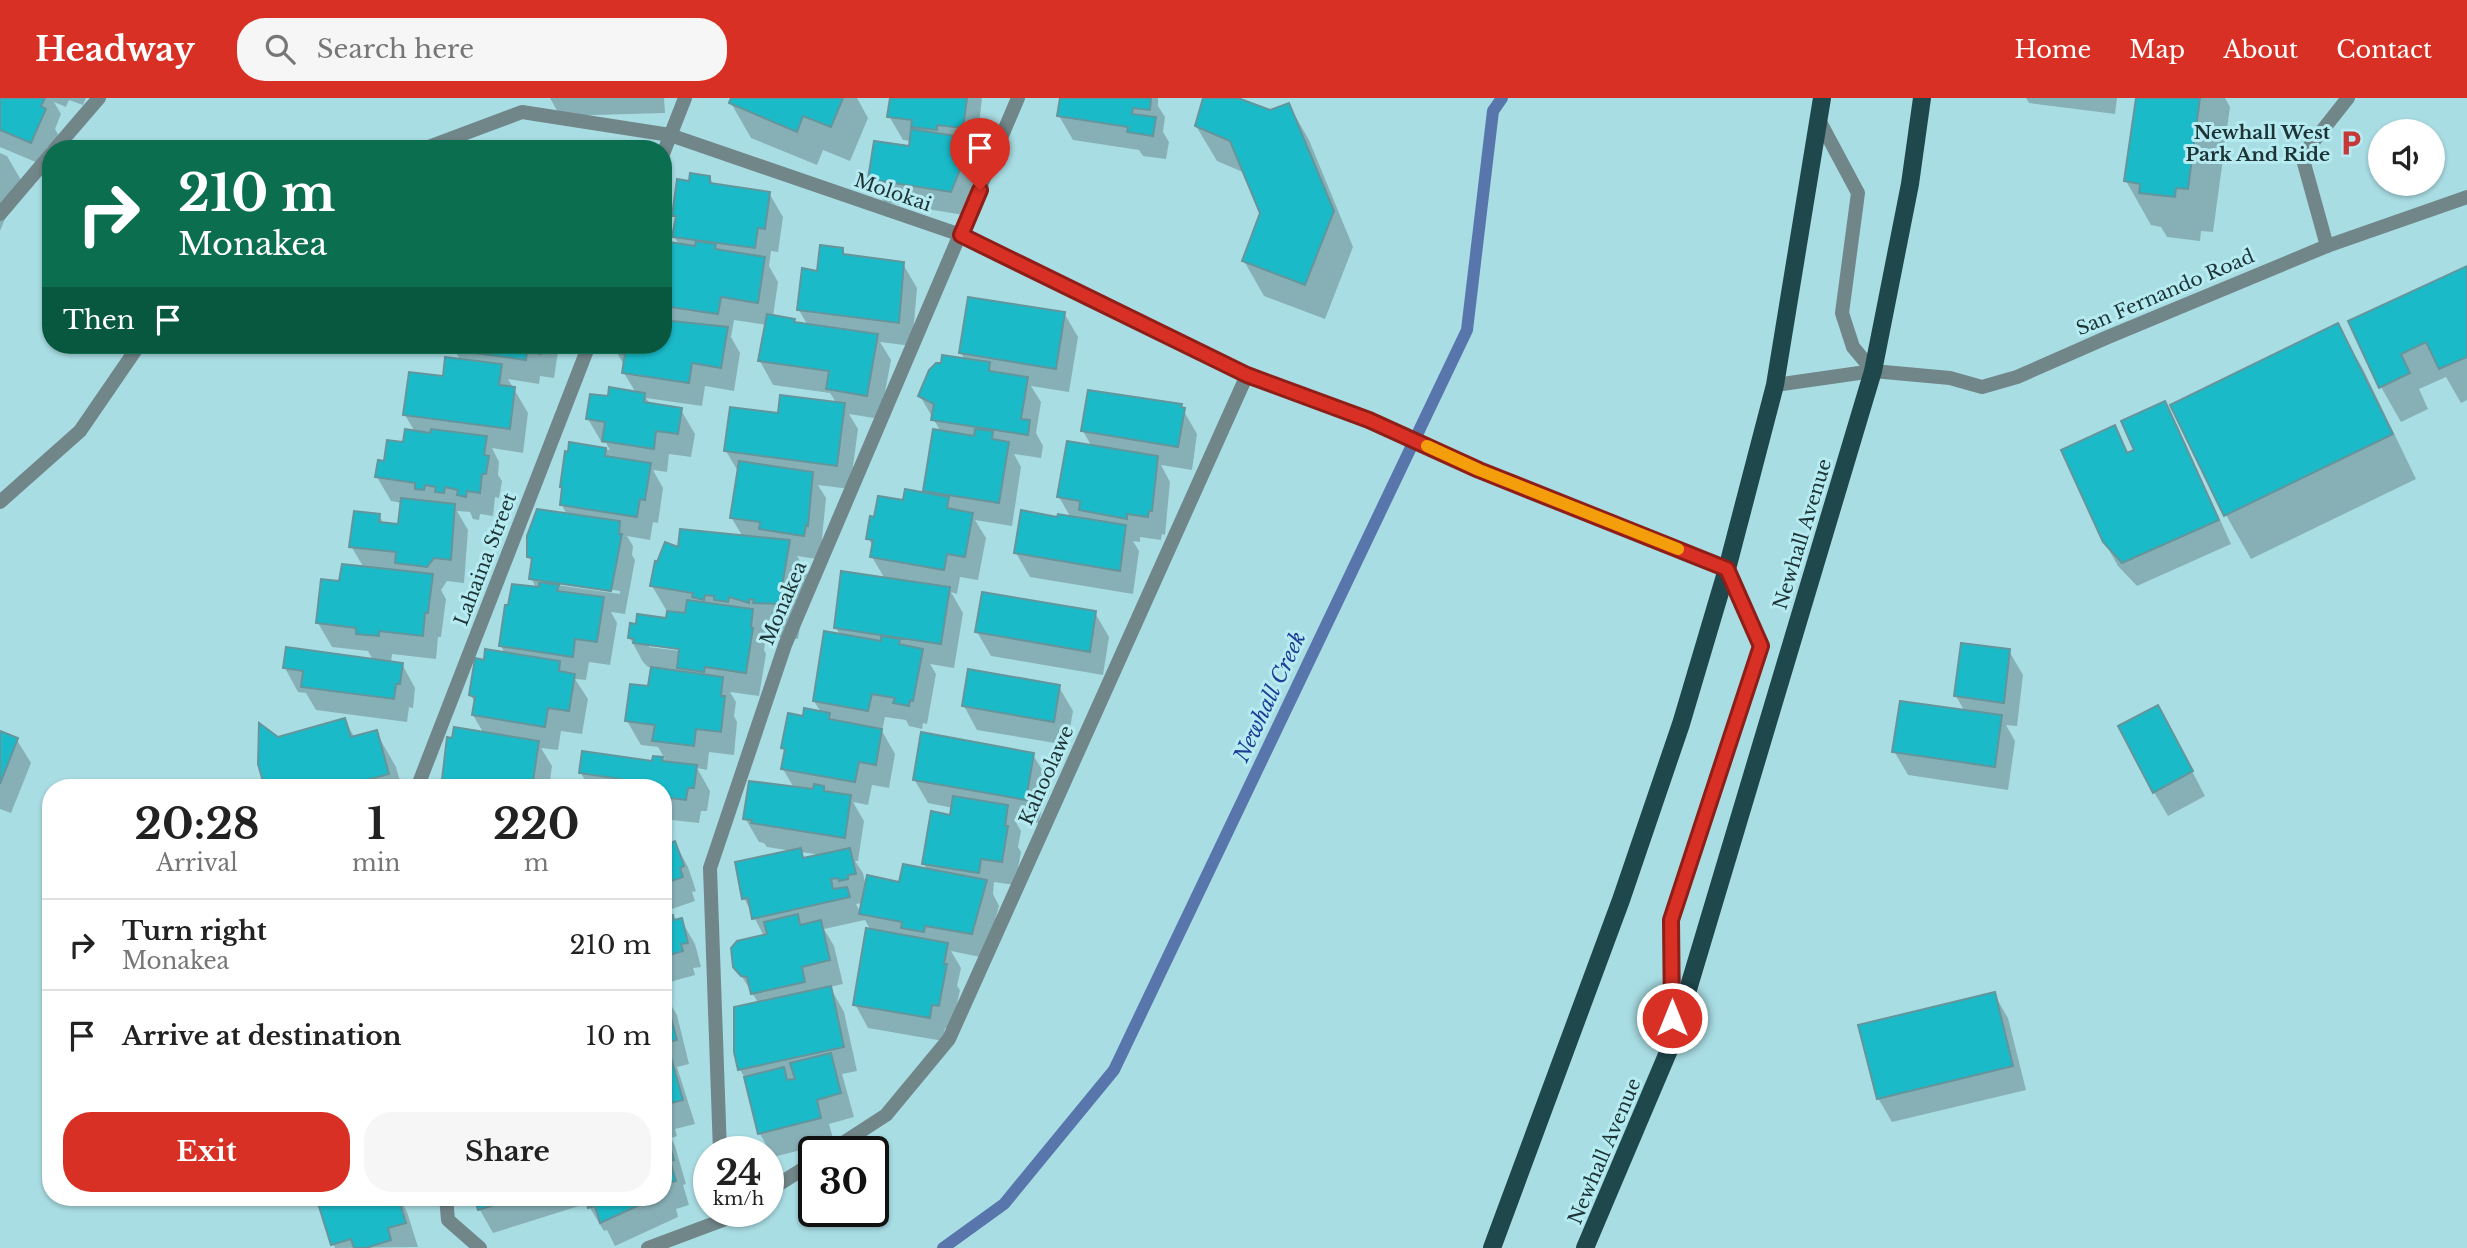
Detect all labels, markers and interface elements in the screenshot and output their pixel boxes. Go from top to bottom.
search box [237,18,727,81]
text: Headway [35,29,195,70]
icon: search [261,30,299,68]
text: Search here [317,33,474,65]
text: Home [2015,35,2091,64]
text: Map [2129,35,2185,64]
text: About [2223,35,2298,64]
text: Contact [2336,35,2432,64]
pin [950,118,1010,190]
map controls [2368,119,2445,196]
button: sound [2368,119,2445,196]
place label: Newhall West Park And Ride [2186,121,2331,166]
parking icon: Newhall West Park And Ride [2336,128,2366,158]
icon: arrive [961,129,999,167]
text: 210 m [178,163,336,224]
icon: right [63,168,154,259]
street label: Molokai [851,169,935,217]
text: Monakea [178,224,327,264]
street label: San Fernando Road [2073,244,2258,340]
icon: arrive [149,301,187,339]
text: Then [63,304,135,336]
street label: Newhall Avenue [1769,456,1836,612]
street label: Lahaina Street [450,489,522,629]
street label: Monakea [756,557,812,648]
water label: Newhall Creek [1228,628,1312,767]
street label: Kahoolawe [1014,722,1079,828]
text: 20:28 [135,798,260,850]
text: 1 [367,798,385,850]
text: 220 [493,798,579,850]
text: Arrival [156,849,238,877]
text: min [352,849,400,877]
text: m [524,849,549,877]
text: Turn right [122,915,267,947]
icon: right [63,926,101,964]
text: 210 m [569,929,651,961]
text: Monakea [122,947,229,975]
position arrow [1635,981,1709,1055]
icon: arrive [63,1017,101,1055]
text: Arrive at destination [122,1020,402,1052]
text: 10 m [585,1020,651,1052]
street label: Newhall Avenue [1563,1075,1646,1228]
button: Exit [63,1112,350,1192]
button: Share [364,1112,651,1192]
speed limit sign: 30 [798,1136,889,1227]
text: 24 [715,1151,762,1194]
text: km/h [713,1188,764,1210]

